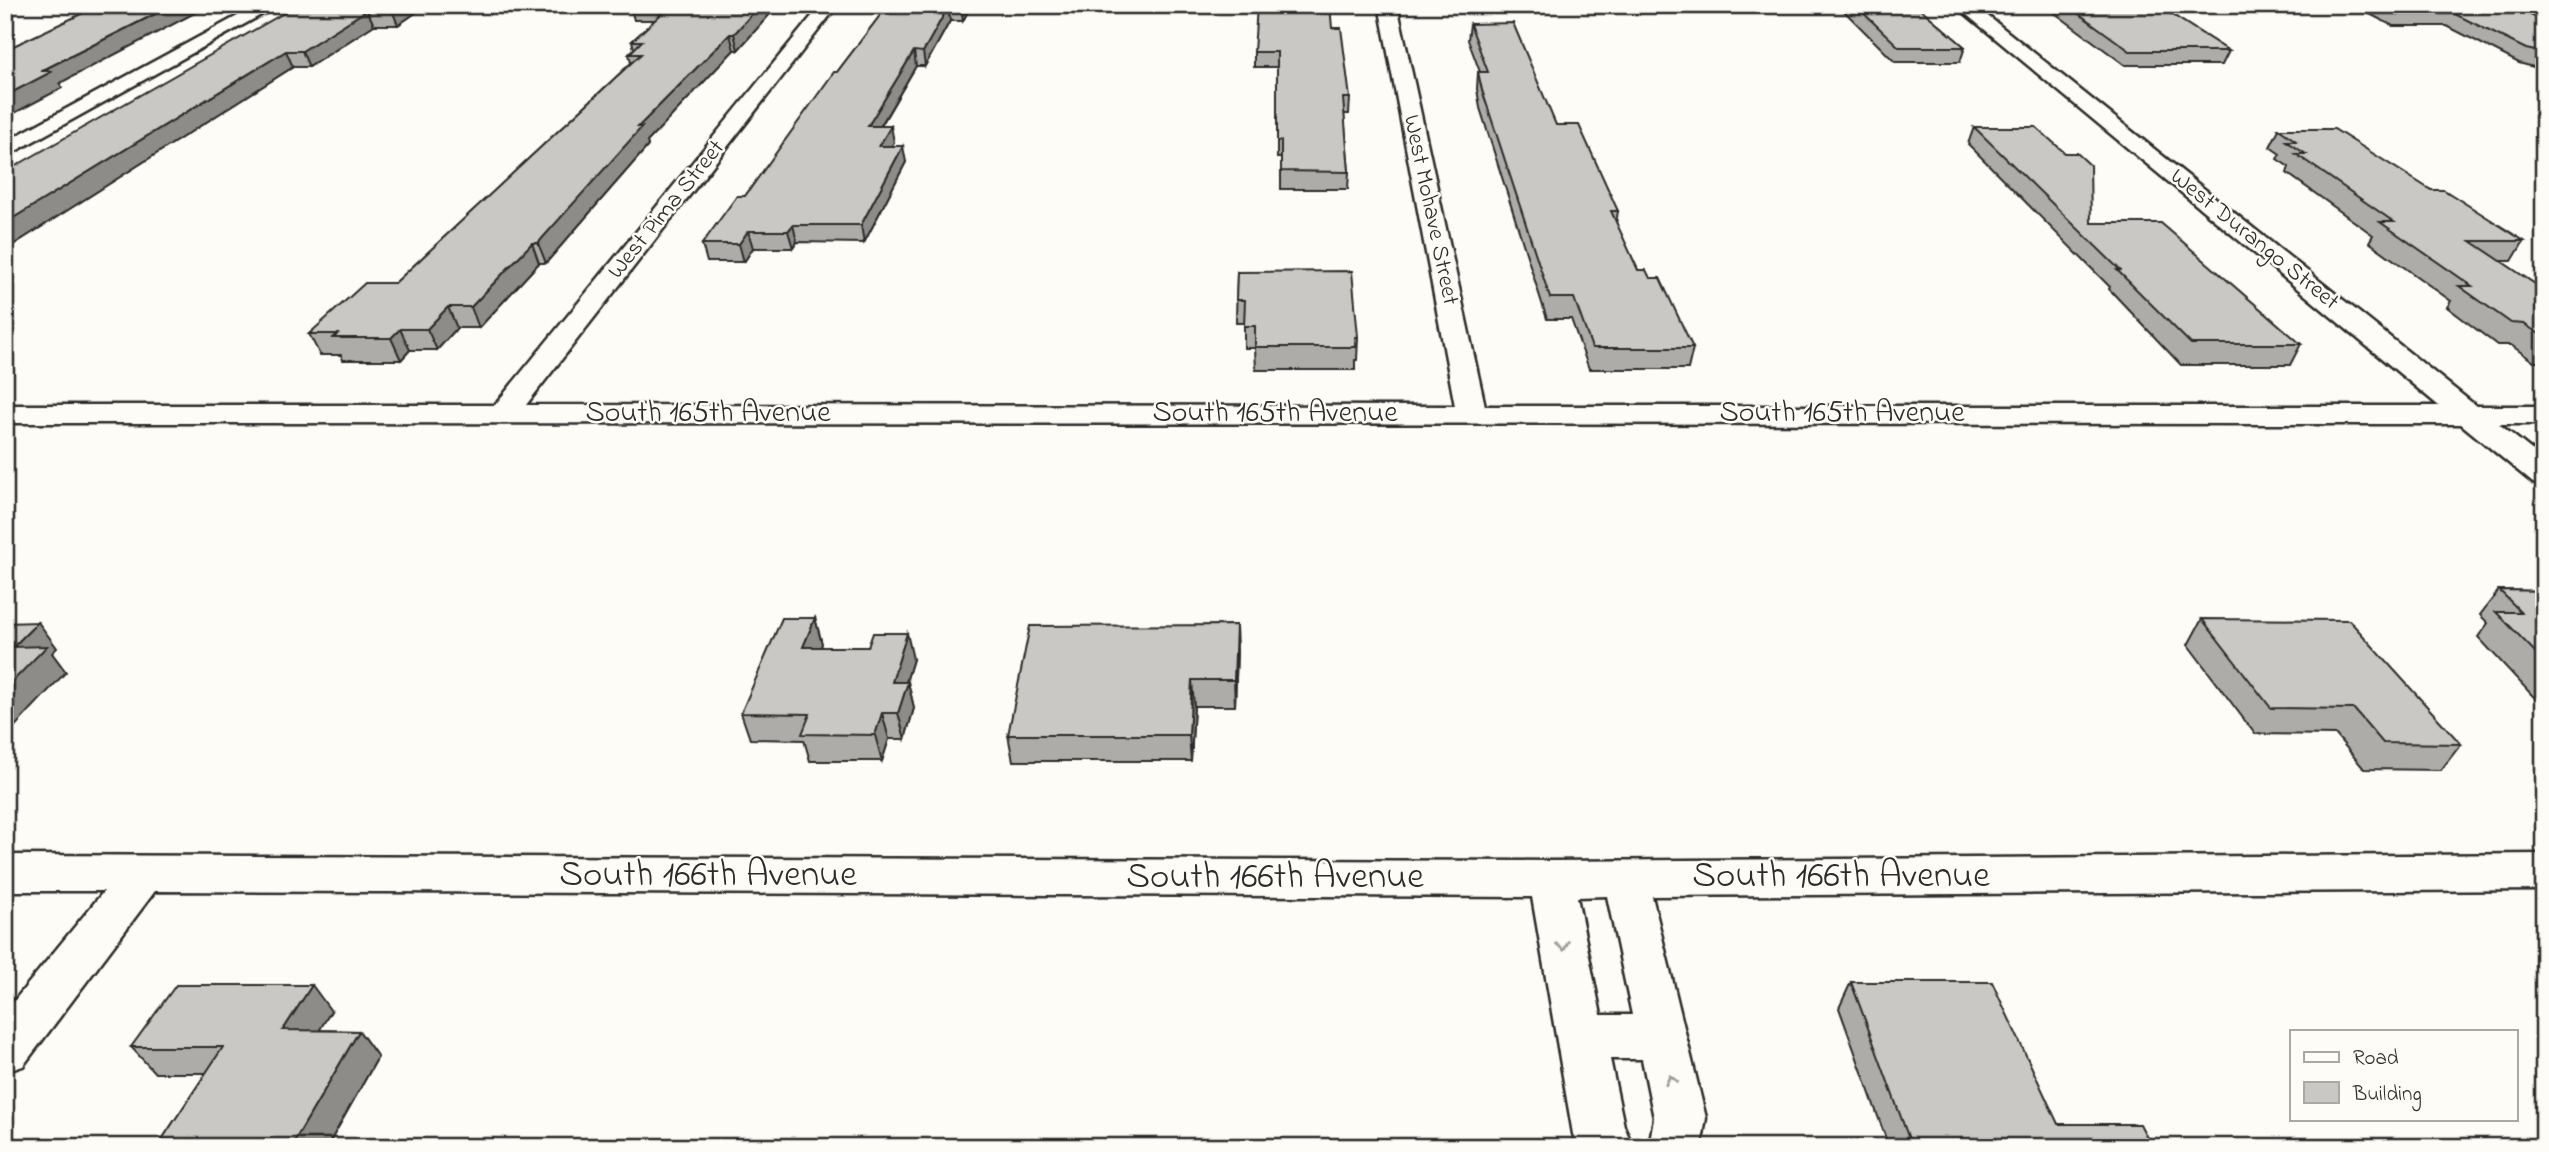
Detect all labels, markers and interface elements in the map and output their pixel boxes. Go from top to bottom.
street label: West Mohave Street [1393,112,1467,308]
street label: West Pima Street [600,133,734,287]
street label: West Durango Street [2162,161,2346,319]
street label: South 165th Avenue [585,392,831,436]
street label: South 165th Avenue [1152,392,1398,436]
street label: South 165th Avenue [1719,392,1965,436]
street label: South 166th Avenue [559,849,857,903]
street label: South 166th Avenue [1692,850,1990,904]
street label: South 166th Avenue [1126,851,1424,905]
one-way arrow [1555,940,1570,952]
legend [2290,1030,2518,1120]
text: Road [2353,1044,2399,1074]
one-way arrow [1665,1074,1679,1086]
text: Building [2352,1080,2422,1112]

